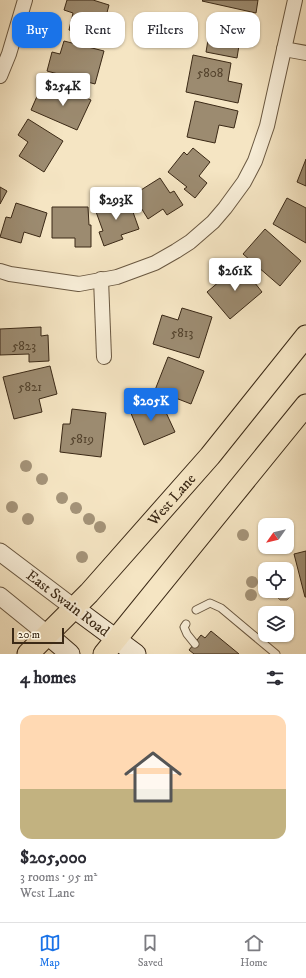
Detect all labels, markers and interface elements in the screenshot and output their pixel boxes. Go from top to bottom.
chip: Buy [12,12,62,48]
chip: Rent [70,12,125,48]
chip: Filters [133,12,198,48]
chip: New [206,12,260,48]
house number: 5808 [197,65,223,81]
pin: $254K [35,73,91,107]
text: $254K [45,78,81,94]
pin: $293K [88,187,144,221]
text: $293K [99,192,133,208]
pin: $261K [207,258,263,292]
text: $261K [218,263,252,279]
house number: 5813 [171,325,193,341]
house number: 5823 [12,338,36,354]
house number: 5821 [18,379,42,395]
pin: $205K [123,388,179,422]
text: $205K [133,393,169,409]
house number: 5819 [70,431,94,447]
street label: West Lane [143,470,200,531]
north arrow [258,518,294,554]
map controls [258,518,294,642]
button: locate [258,562,294,598]
street label: East Swain Road [22,566,114,641]
button: layers [258,606,294,642]
scale bar [12,626,64,645]
text: 20 m [18,628,40,642]
text: 4 homes [20,667,76,689]
icon: filters [264,667,286,689]
icon: home [117,741,189,813]
text: $205,000 [20,847,87,869]
text: 3 rooms · 95 m² [20,869,97,885]
text: West Lane [20,885,75,901]
tab: Map [39,932,61,970]
tab: Saved [138,932,163,970]
tab: Home [240,932,267,970]

